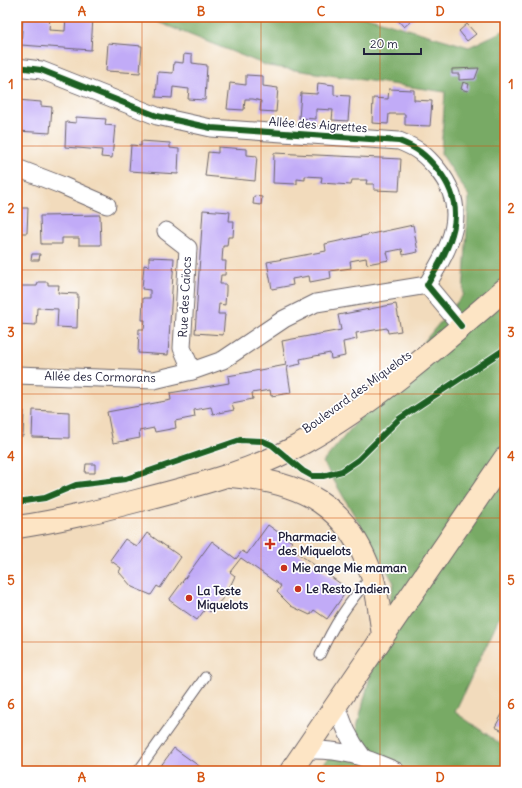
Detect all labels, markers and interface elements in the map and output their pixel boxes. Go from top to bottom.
text: A [78,3,87,20]
text: B [197,3,206,20]
text: C [317,3,326,20]
text: D [435,3,445,20]
scale bar [364,30,421,56]
text: 20 m [370,36,398,51]
text: 1 [8,76,14,93]
text: 1 [508,76,514,93]
street label: Allée des Aigrettes [268,114,368,135]
text: 2 [7,200,15,217]
text: 2 [507,200,515,217]
street label: Rue des Caïocs [175,256,194,338]
text: 3 [7,324,15,341]
text: 3 [507,324,515,341]
street label: Boulevard des Miquelots [299,347,414,436]
street label: Allée des Cormorans [44,368,156,385]
text: 4 [7,448,15,465]
text: 4 [507,448,515,465]
place label: Pharmacie des Miquelots [278,529,352,559]
marker: Pharmacie des Miquelots [265,539,275,549]
place label: Mie ange Mie maman [292,560,407,576]
marker: Mie ange Mie maman [279,563,289,573]
text: 5 [7,572,15,589]
text: 5 [507,572,515,589]
place label: Le Resto Indien [306,581,390,596]
place label: La Teste Miquelots [197,583,249,613]
marker: Le Resto Indien [293,584,303,594]
marker: La Teste Miquelots [184,593,194,603]
text: 6 [7,696,15,713]
text: 6 [507,696,515,713]
text: A [78,769,87,786]
text: B [197,769,206,786]
text: C [317,769,326,786]
text: D [435,769,445,786]

